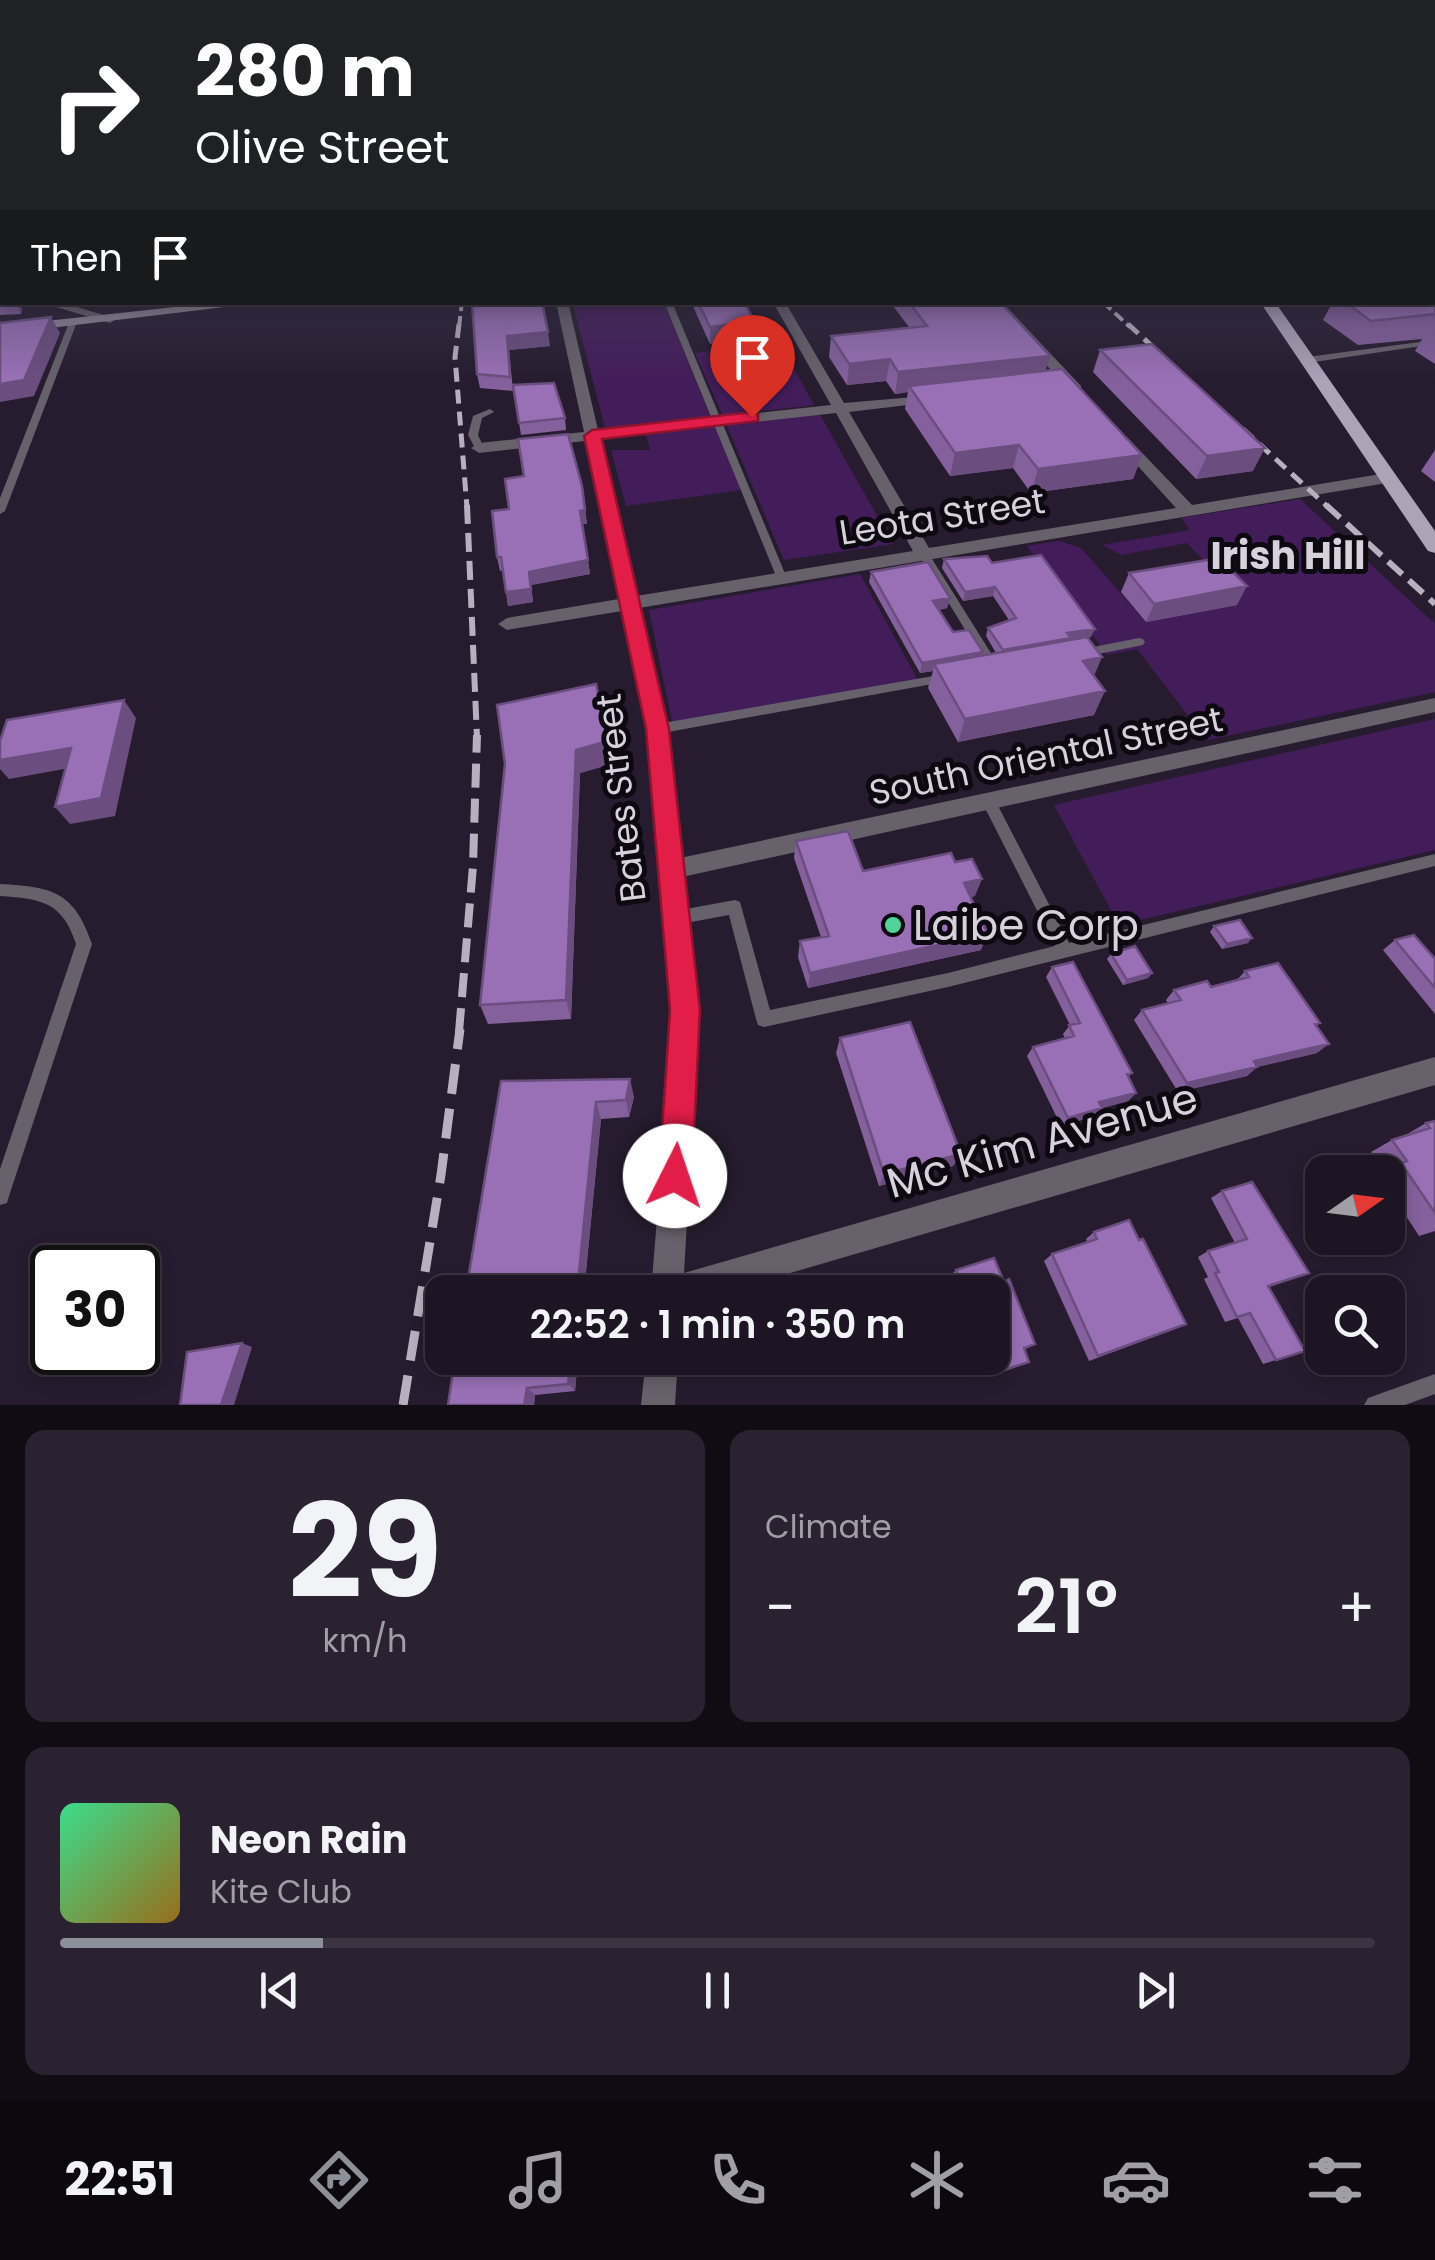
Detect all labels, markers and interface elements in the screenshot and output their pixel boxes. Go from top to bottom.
text: 280 m [195,22,415,121]
icon: right [30,40,160,170]
text: Olive Street [195,116,449,179]
icon: arrive [143,230,198,285]
text: Then [30,231,123,284]
pin [710,315,795,418]
icon: arrive [725,330,780,385]
street label: Leota Street [836,476,1048,557]
district label: Irish Hill [1211,529,1365,582]
street label: Bates Street [583,691,658,905]
street label: South Oriental Street [865,694,1227,817]
place label: Laibe Corp [913,896,1139,955]
marker: Laibe Corp [882,914,904,936]
street label: Mc Kim Avenue [880,1068,1204,1213]
position arrow [623,1124,727,1228]
north arrow [1305,1155,1405,1255]
map controls [1305,1155,1405,1375]
speed limit sign: 30 [30,1245,160,1375]
button: search [1305,1275,1405,1375]
text: 22:52 · 1 min · 350 m [530,1298,905,1351]
text: 29 [288,1460,442,1643]
text: Climate [765,1504,892,1549]
text: 21° [1015,1554,1118,1659]
text: − [765,1569,795,1646]
text: + [1337,1569,1375,1646]
text: km/h [322,1618,408,1663]
text: Neon Rain [210,1813,407,1866]
text: Kite Club [210,1869,352,1914]
icon: previous [252,1963,307,2018]
icon: pause [690,1963,745,2018]
icon: next [1128,1963,1183,2018]
icon: directions [304,2145,374,2215]
icon: music [503,2145,573,2215]
icon: phone [703,2145,773,2215]
icon: climate [902,2145,972,2215]
icon: car [1101,2145,1171,2215]
icon: filters [1300,2145,1370,2215]
text: 22:51 [65,2148,175,2211]

